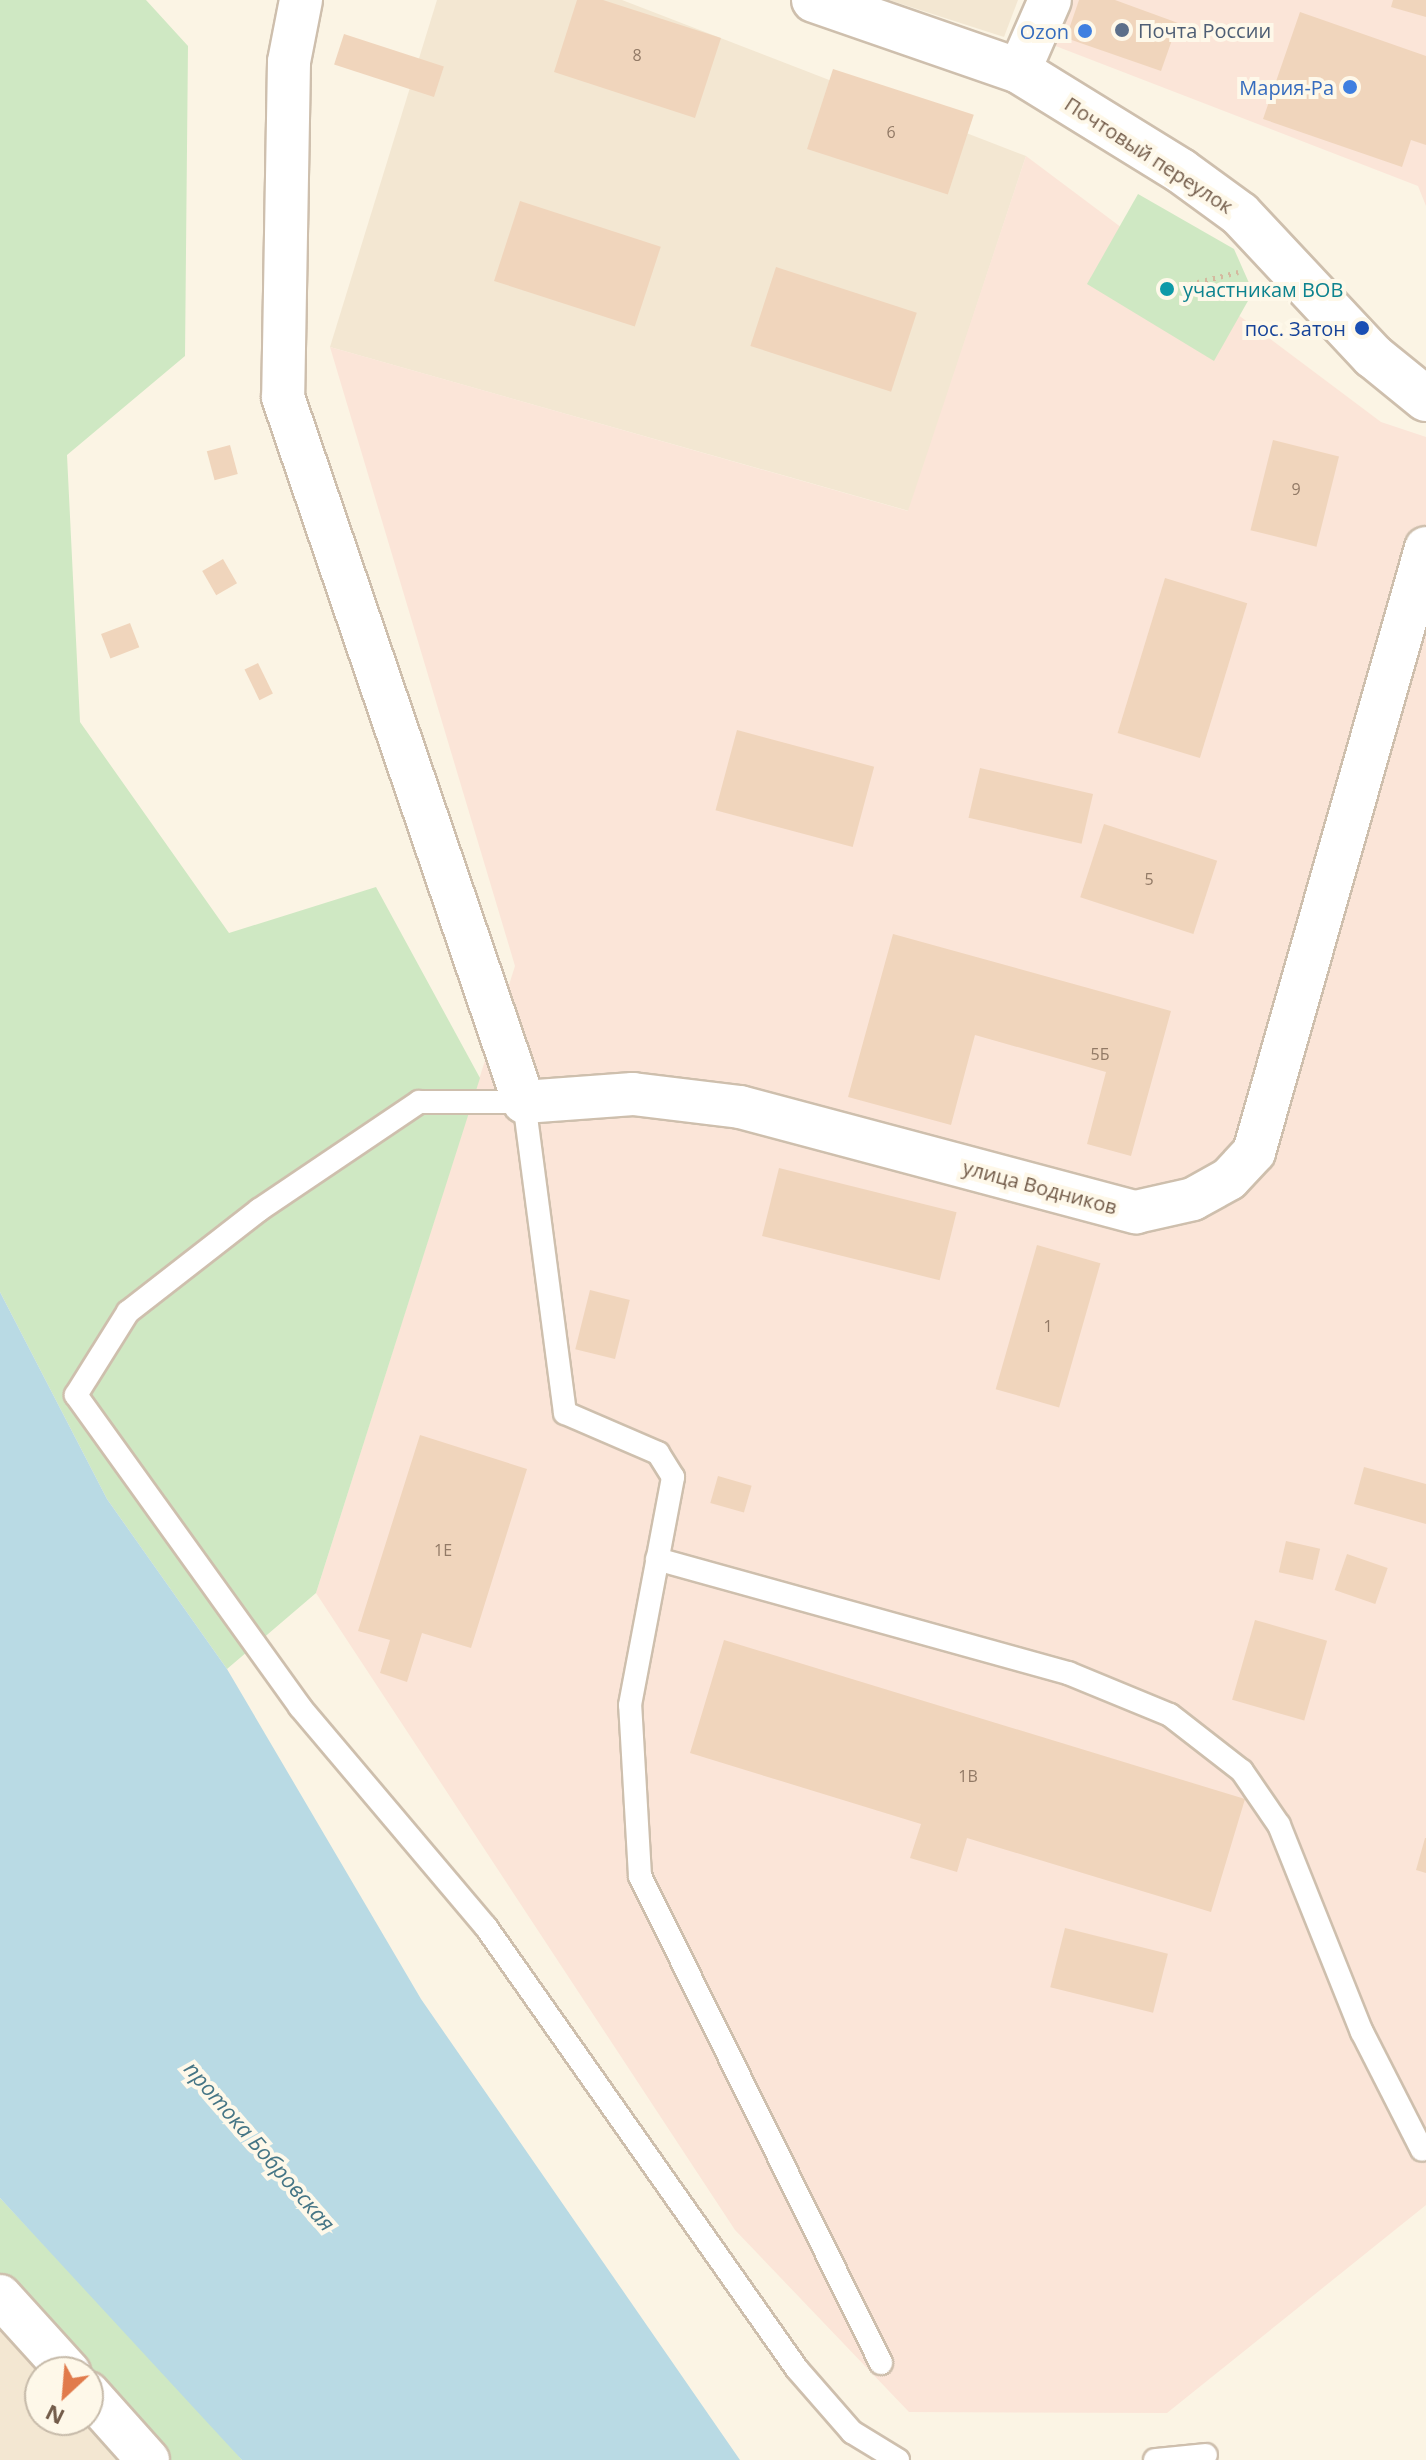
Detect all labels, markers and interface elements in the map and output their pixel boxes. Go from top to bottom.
place label: Почта России [1138,18,1271,42]
place label: Ozon [1020,19,1069,43]
marker: Почта России [1113,21,1131,39]
marker: Ozon [1076,22,1094,40]
house number: 8 [632,45,642,65]
place label: Мария-Ра [1239,75,1334,99]
marker: Мария-Ра [1341,78,1359,96]
street label: Почтовый переулок [1060,92,1238,218]
house number: 6 [886,122,896,142]
place label: участникам ВОВ [1183,277,1343,301]
marker: участникам ВОВ [1158,280,1176,298]
place label: пос. Затон [1245,316,1346,340]
marker: пос. Затон [1353,319,1371,337]
house number: 9 [1291,479,1301,499]
house number: 5 [1144,869,1154,889]
house number: 5Б [1091,1044,1109,1064]
street label: улица Водников [960,1155,1120,1219]
house number: 1 [1043,1316,1053,1336]
house number: 1Е [434,1540,452,1560]
house number: 1В [958,1766,978,1786]
water label: протока Бобровская [179,2056,341,2236]
north arrow [24,2356,104,2436]
text: N [40,2398,69,2433]

